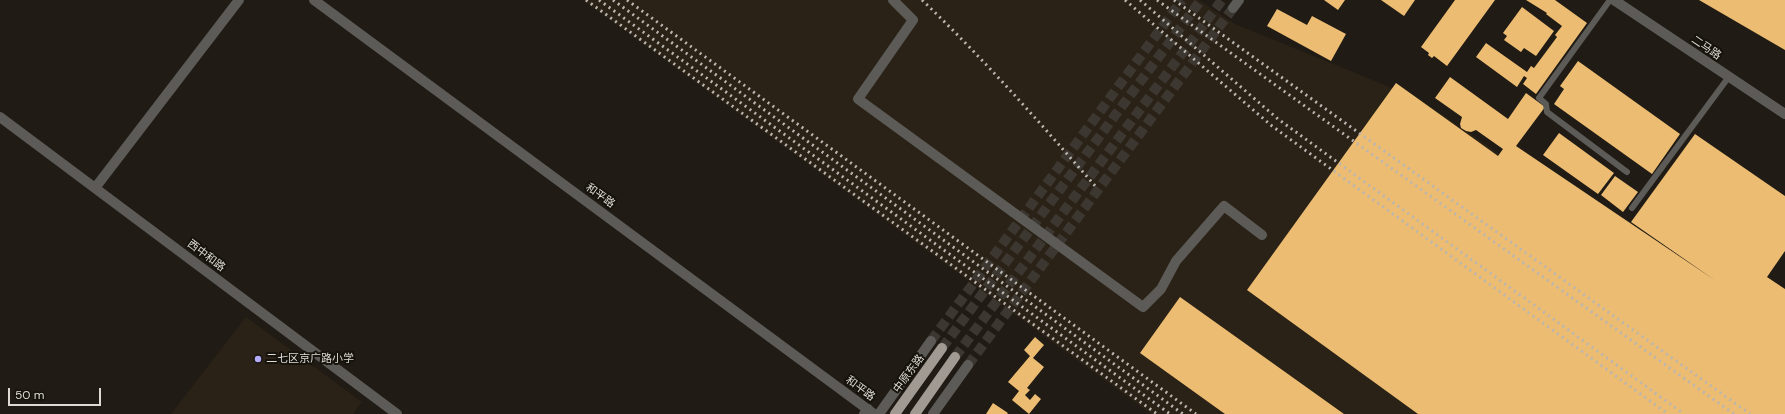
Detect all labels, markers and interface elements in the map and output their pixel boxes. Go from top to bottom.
street label: 二马路 [1689,33,1723,63]
street label: 和平路 [583,181,617,211]
street label: 西中和路 [184,237,228,275]
place label: 二七区京广路小学 [266,352,354,366]
street label: 中原东路 [891,352,927,396]
marker: 二七区京广路小学 [253,354,263,364]
street label: 和平路 [843,374,877,404]
scale bar [10,380,103,406]
text: 50 m [15,387,44,403]

